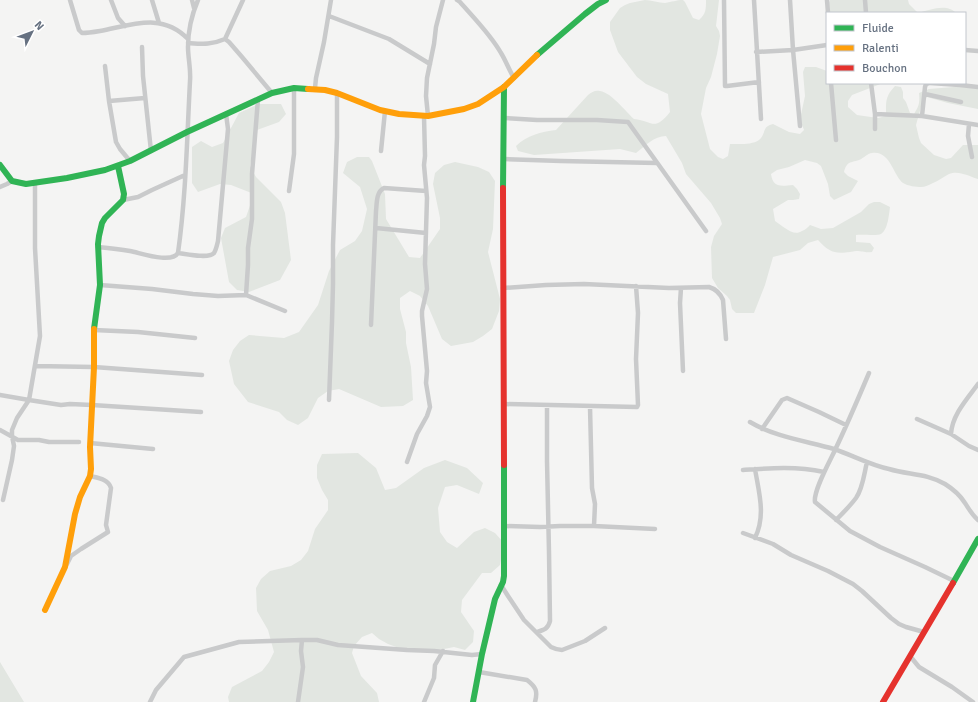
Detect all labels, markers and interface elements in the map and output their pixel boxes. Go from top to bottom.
north arrow [12,12,52,52]
legend [826,12,966,84]
text: N [32,18,46,33]
text: Fluide [862,21,894,36]
text: Ralenti [862,41,899,56]
text: Bouchon [862,61,907,76]

